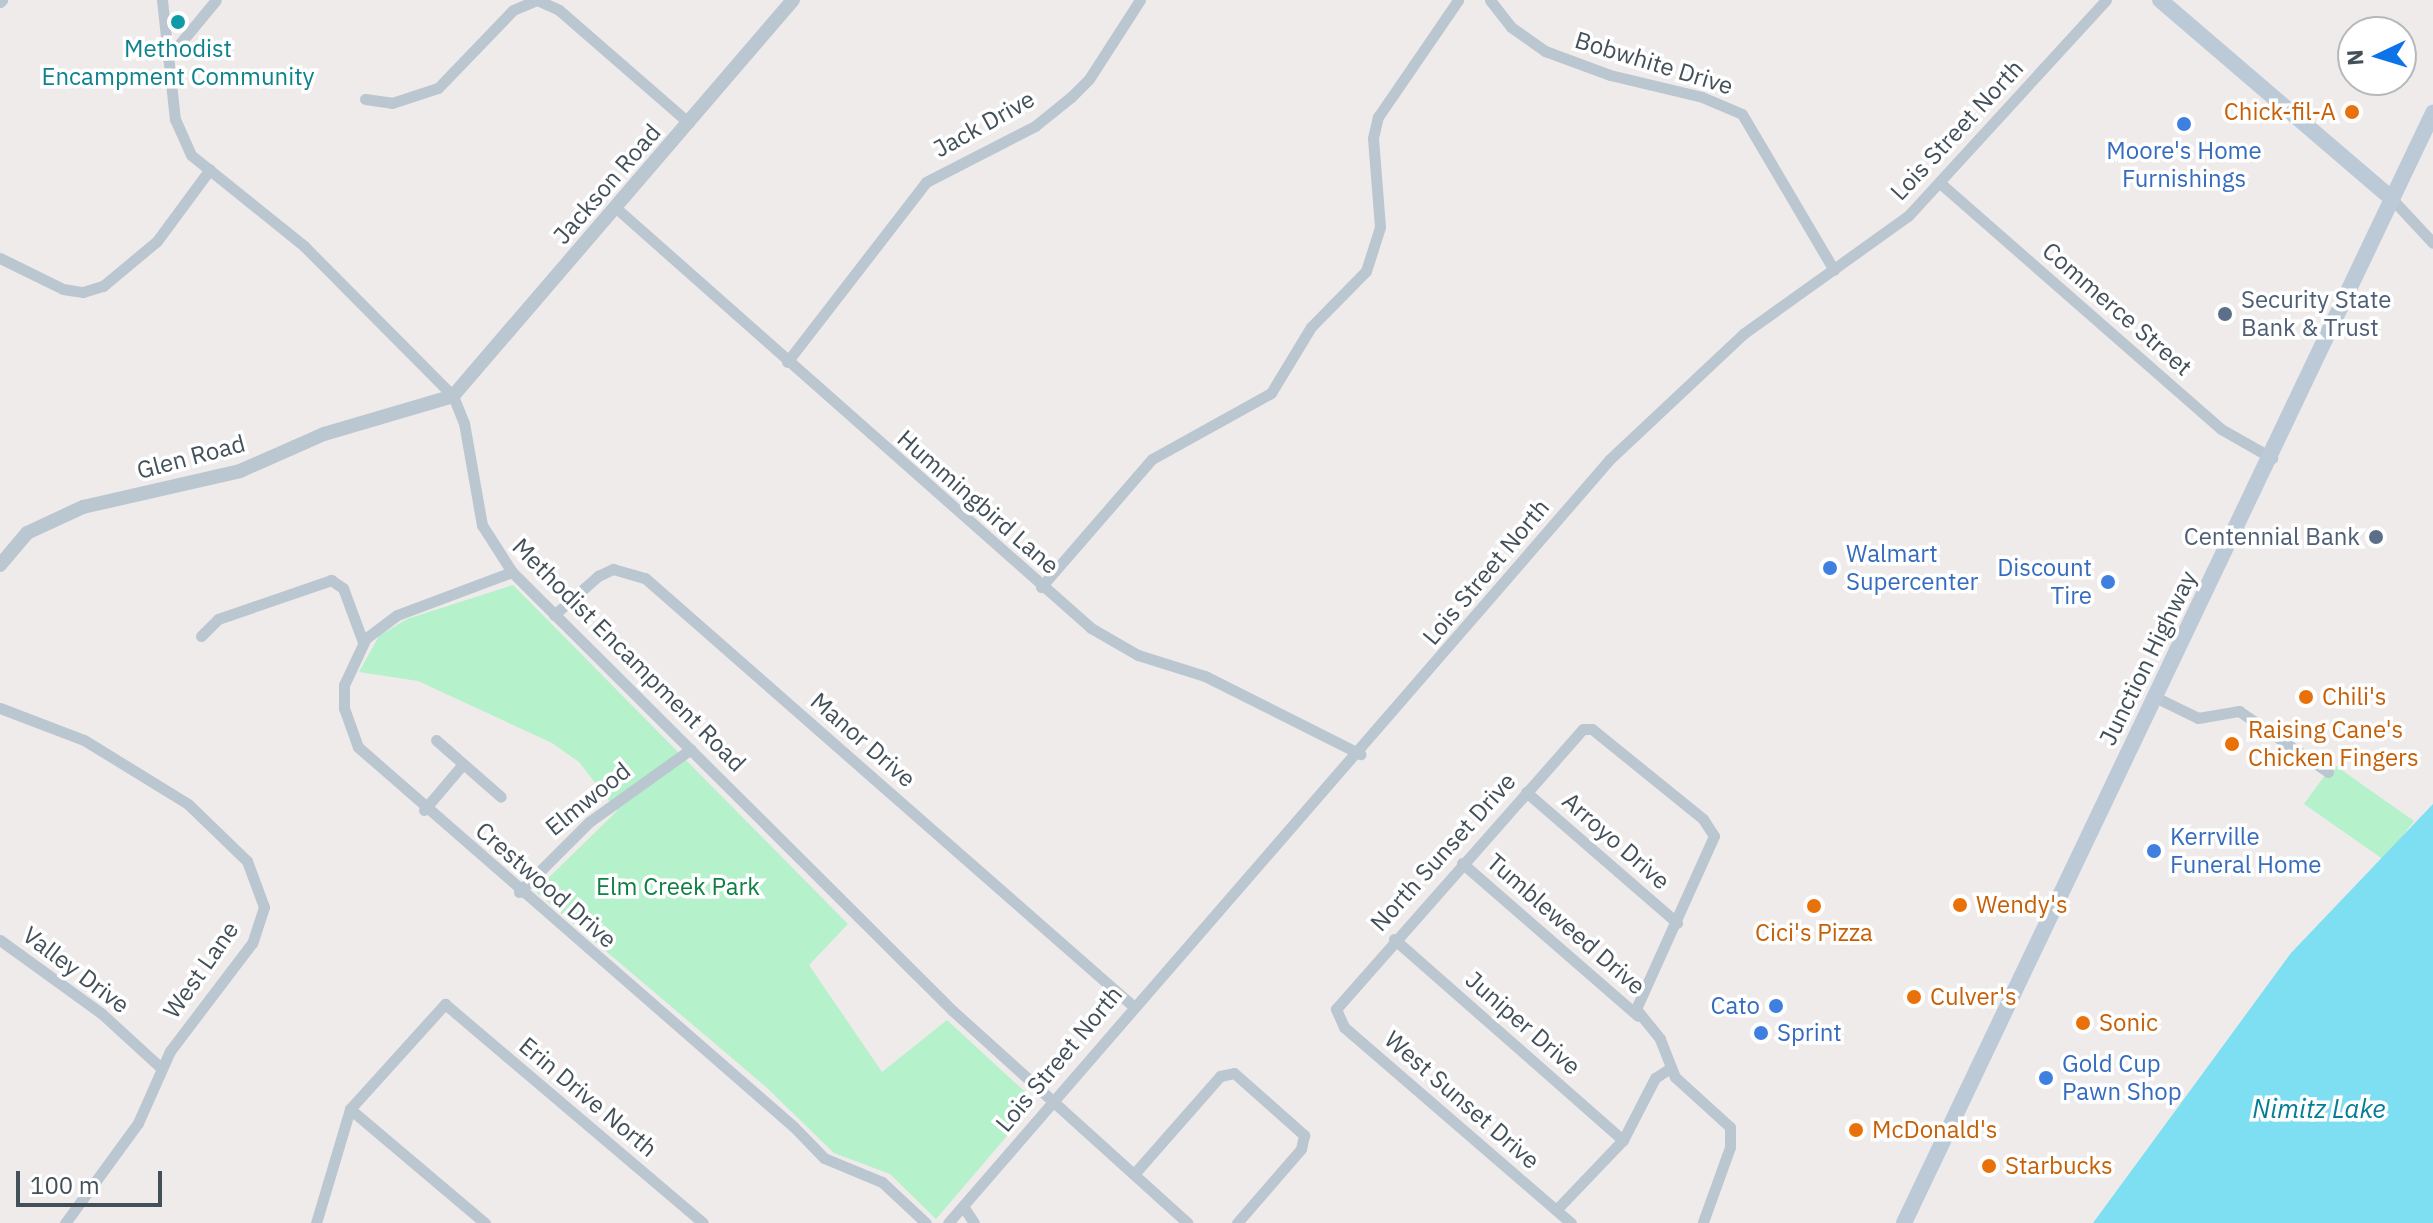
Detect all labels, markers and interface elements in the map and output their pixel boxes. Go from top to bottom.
marker: Methodist Encampment Community [169,13,187,31]
north arrow [2337,16,2417,96]
street label: Bobwhite Drive [1571,25,1737,101]
place label: Methodist Encampment Community [41,35,315,91]
text: N [2340,49,2370,67]
street label: Lois Street North [1885,54,2029,206]
street label: Jack Drive [928,84,1040,164]
place label: Chick-fil-A [2224,98,2336,126]
marker: Chick-fil-A [2343,103,2361,121]
marker: Moore's Home Furnishings [2175,115,2193,133]
street label: Jackson Road [547,118,667,250]
place label: Moore's Home Furnishings [2106,137,2262,193]
street label: Commerce Street [2036,236,2198,382]
place label: Security State Bank & Trust [2241,286,2391,342]
marker: Security State Bank & Trust [2216,305,2234,323]
street label: Hummingbird Lane [891,424,1065,580]
street label: Glen Road [134,429,248,485]
street label: Lois Street North [1417,493,1555,651]
place label: Centennial Bank [2184,523,2360,551]
marker: Centennial Bank [2367,528,2385,546]
street label: Methodist Encampment Road [506,532,752,778]
place label: Walmart Supercenter [1846,540,1978,596]
place label: Discount Tire [1997,554,2092,610]
marker: Walmart Supercenter [1821,559,1839,577]
street label: Junction Highway [2093,566,2203,750]
marker: Discount Tire [2099,573,2117,591]
place label: Chili's [2322,683,2387,711]
street label: Manor Drive [805,687,921,793]
marker: Chili's [2297,688,2315,706]
place label: Raising Cane's Chicken Fingers [2248,716,2419,772]
marker: Raising Cane's Chicken Fingers [2223,735,2241,753]
street label: Elmwood [540,756,636,842]
street label: North Sunset Drive [1364,767,1522,937]
street label: Arroyo Drive [1556,787,1676,895]
street label: Crestwood Drive [470,816,622,954]
place label: Kerrville Funeral Home [2170,823,2322,879]
marker: Kerrville Funeral Home [2145,842,2163,860]
street label: Tumbleweed Drive [1481,847,1651,1001]
park label: Elm Creek Park [596,873,760,901]
place label: Wendy's [1976,891,2068,919]
marker: Wendy's [1951,896,1969,914]
marker: Cici's Pizza [1805,897,1823,915]
street label: West Lane [157,916,245,1024]
place label: Cici's Pizza [1755,919,1873,947]
street label: Valley Drive [17,921,135,1019]
street label: Juniper Drive [1460,965,1586,1081]
street label: Lois Street North [990,980,1128,1138]
place label: Culver's [1930,983,2017,1011]
marker: Culver's [1905,988,1923,1006]
place label: Cato [1711,992,1760,1020]
marker: Cato [1767,997,1785,1015]
place label: Sonic [2099,1009,2158,1037]
marker: Sonic [2074,1014,2092,1032]
place label: Sprint [1777,1019,1842,1047]
marker: Sprint [1752,1024,1770,1042]
street label: West Sunset Drive [1379,1025,1545,1175]
street label: Erin Drive North [513,1031,663,1163]
place label: Gold Cup Pawn Shop [2062,1050,2182,1106]
marker: Gold Cup Pawn Shop [2037,1069,2055,1087]
water label: Nimitz Lake [2252,1093,2386,1125]
place label: McDonald's [1872,1116,1997,1144]
marker: McDonald's [1847,1121,1865,1139]
place label: Starbucks [2005,1152,2113,1180]
scale bar [20,1155,166,1205]
marker: Starbucks [1980,1157,1998,1175]
text: 100 m [30,1169,100,1201]

